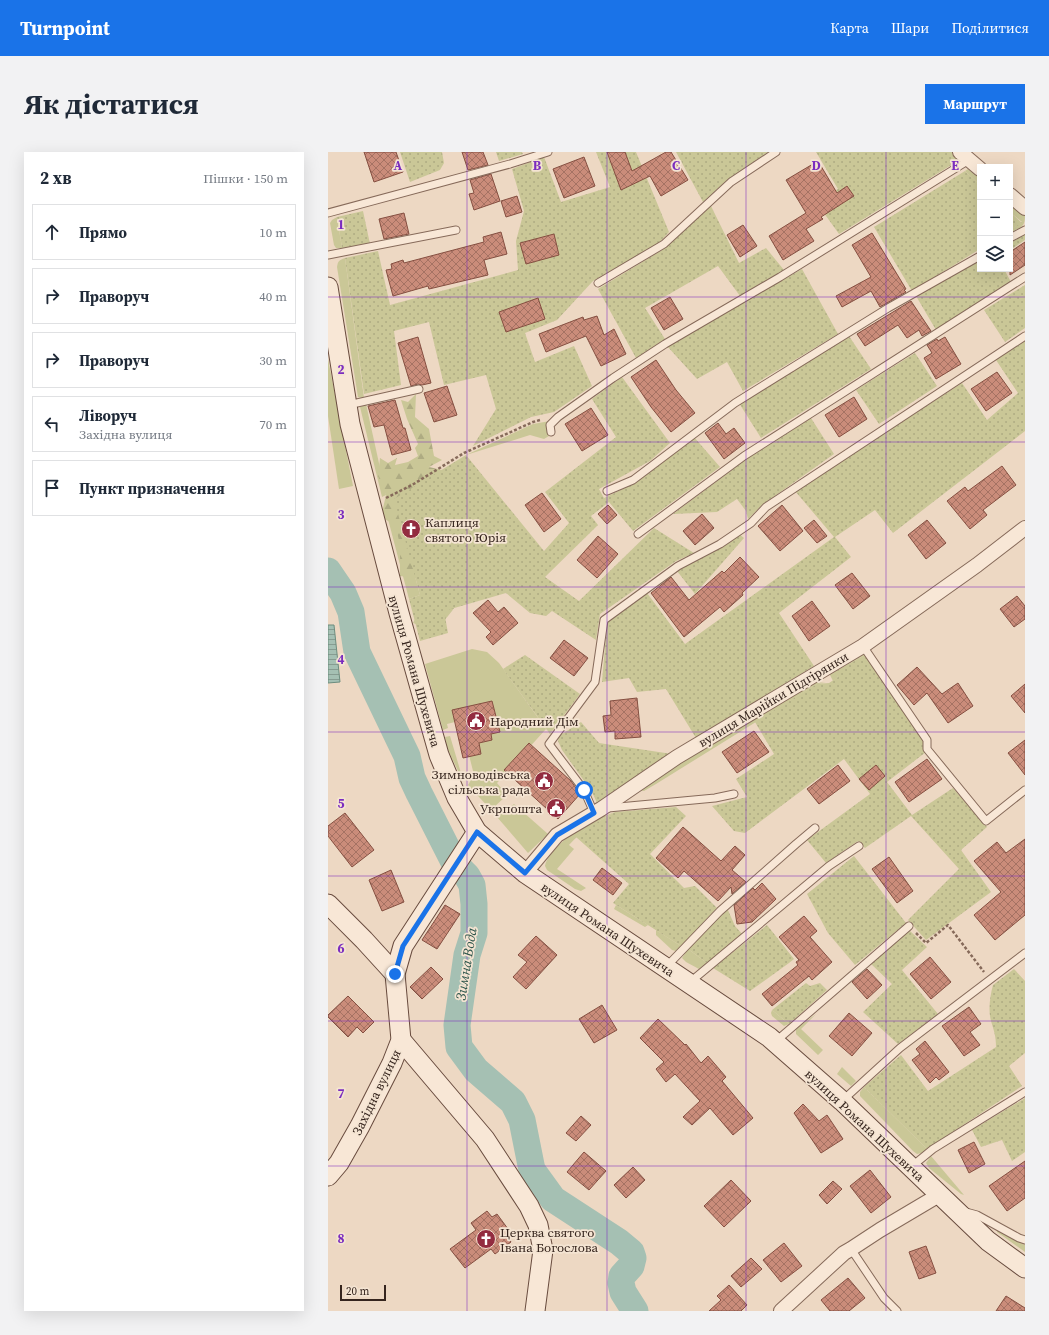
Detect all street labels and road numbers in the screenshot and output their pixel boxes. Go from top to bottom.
street label: вулиця Романа Шухевича [385,593,444,749]
street label: вулиця Марійки Підгірянки [695,648,851,751]
street label: вулиця Романа Шухевича [538,878,678,981]
street label: Західна вулиця [348,1046,405,1138]
street label: вулиця Романа Шухевича [801,1066,928,1185]

